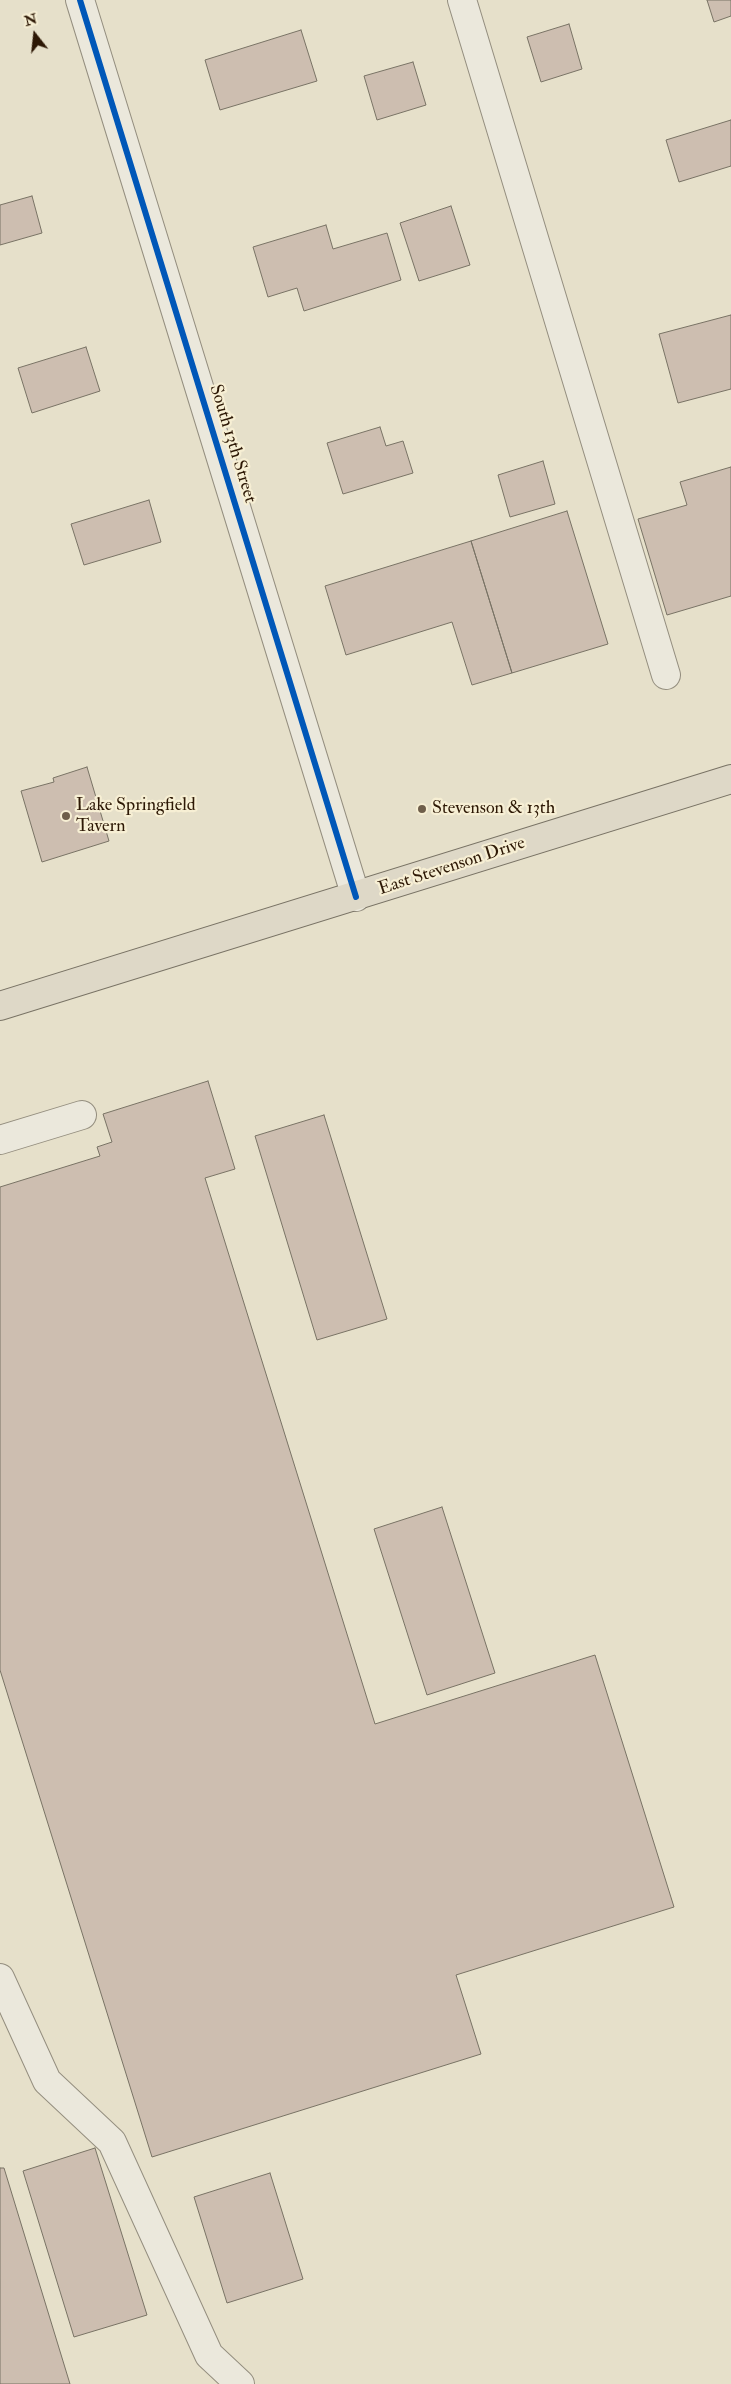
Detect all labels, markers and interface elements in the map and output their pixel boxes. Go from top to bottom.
north arrow [10,10,60,60]
text: N [22,10,39,30]
street label: South 13th Street [204,382,260,506]
place label: Lake Springfield Tavern [76,795,196,838]
place label: Stevenson & 13th [432,798,555,820]
marker: Stevenson & 13th [416,803,428,815]
marker: Lake Springfield Tavern [60,810,72,822]
street label: East Stevenson Drive [376,833,528,901]

